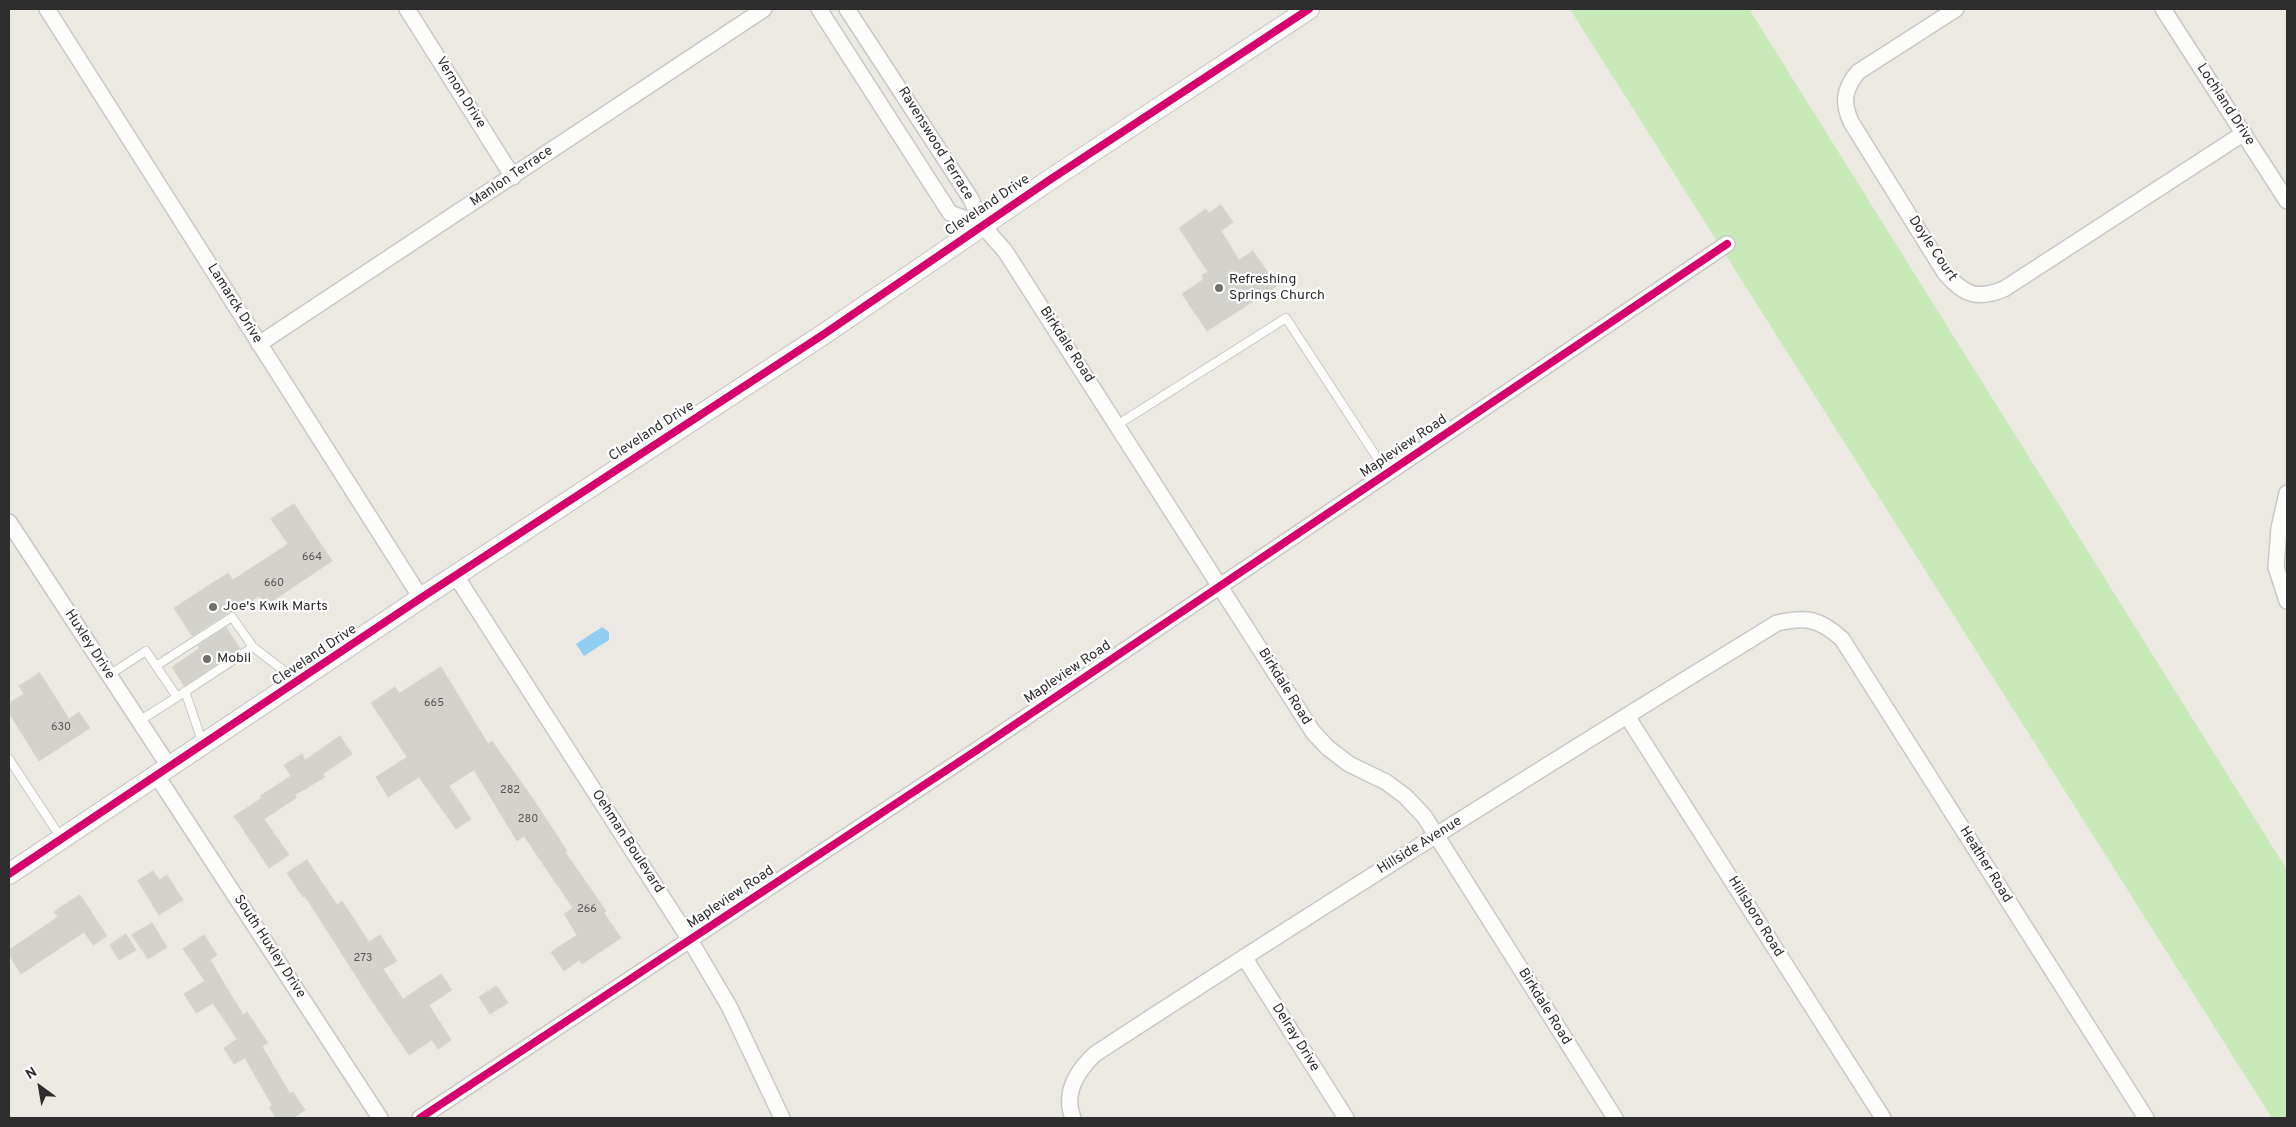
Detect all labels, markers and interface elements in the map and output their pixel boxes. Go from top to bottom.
street label: Vernon Drive [431,54,489,132]
street label: Lochland Drive [2192,61,2258,149]
street label: Ravenswood Terrace [893,84,977,204]
street label: Manlon Terrace [467,143,557,211]
street label: Cleveland Drive [943,172,1033,240]
street label: Doyle Court [1904,213,1960,285]
street label: Lamarck Drive [203,261,265,347]
place label: Refreshing Springs Church [1229,272,1325,304]
marker: Refreshing Springs Church [1213,282,1225,294]
street label: Birkdale Road [1035,304,1097,386]
street label: Cleveland Drive [606,398,698,466]
street label: Mapleview Road [1357,412,1451,482]
house number: 664 [302,551,322,565]
house number: 660 [264,577,284,591]
place label: Joe's Kwik Marts [223,599,328,615]
marker: Joe's Kwik Marts [207,601,219,613]
street label: Huxley Drive [60,607,118,683]
street label: Cleveland Drive [270,622,360,690]
street label: Mapleview Road [1021,638,1115,708]
street label: Birkdale Road [1254,646,1314,728]
place label: Mobil [217,651,251,667]
marker: Mobil [201,653,213,665]
house number: 665 [424,697,444,711]
house number: 630 [51,721,71,735]
house number: 282 [500,784,520,798]
street label: Oehman Boulevard [587,787,667,897]
house number: 280 [518,813,538,827]
street label: Hillside Avenue [1375,813,1465,879]
street label: Heather Road [1955,824,2015,906]
street label: Mapleview Road [684,863,778,933]
street label: Hillsboro Road [1724,874,1786,960]
street label: South Huxley Drive [229,892,309,1002]
house number: 266 [577,903,597,917]
house number: 273 [354,952,372,966]
street label: Birkdale Road [1514,966,1574,1048]
street label: Delray Drive [1267,1001,1323,1075]
north arrow [15,1062,65,1112]
text: N [23,1064,41,1084]

